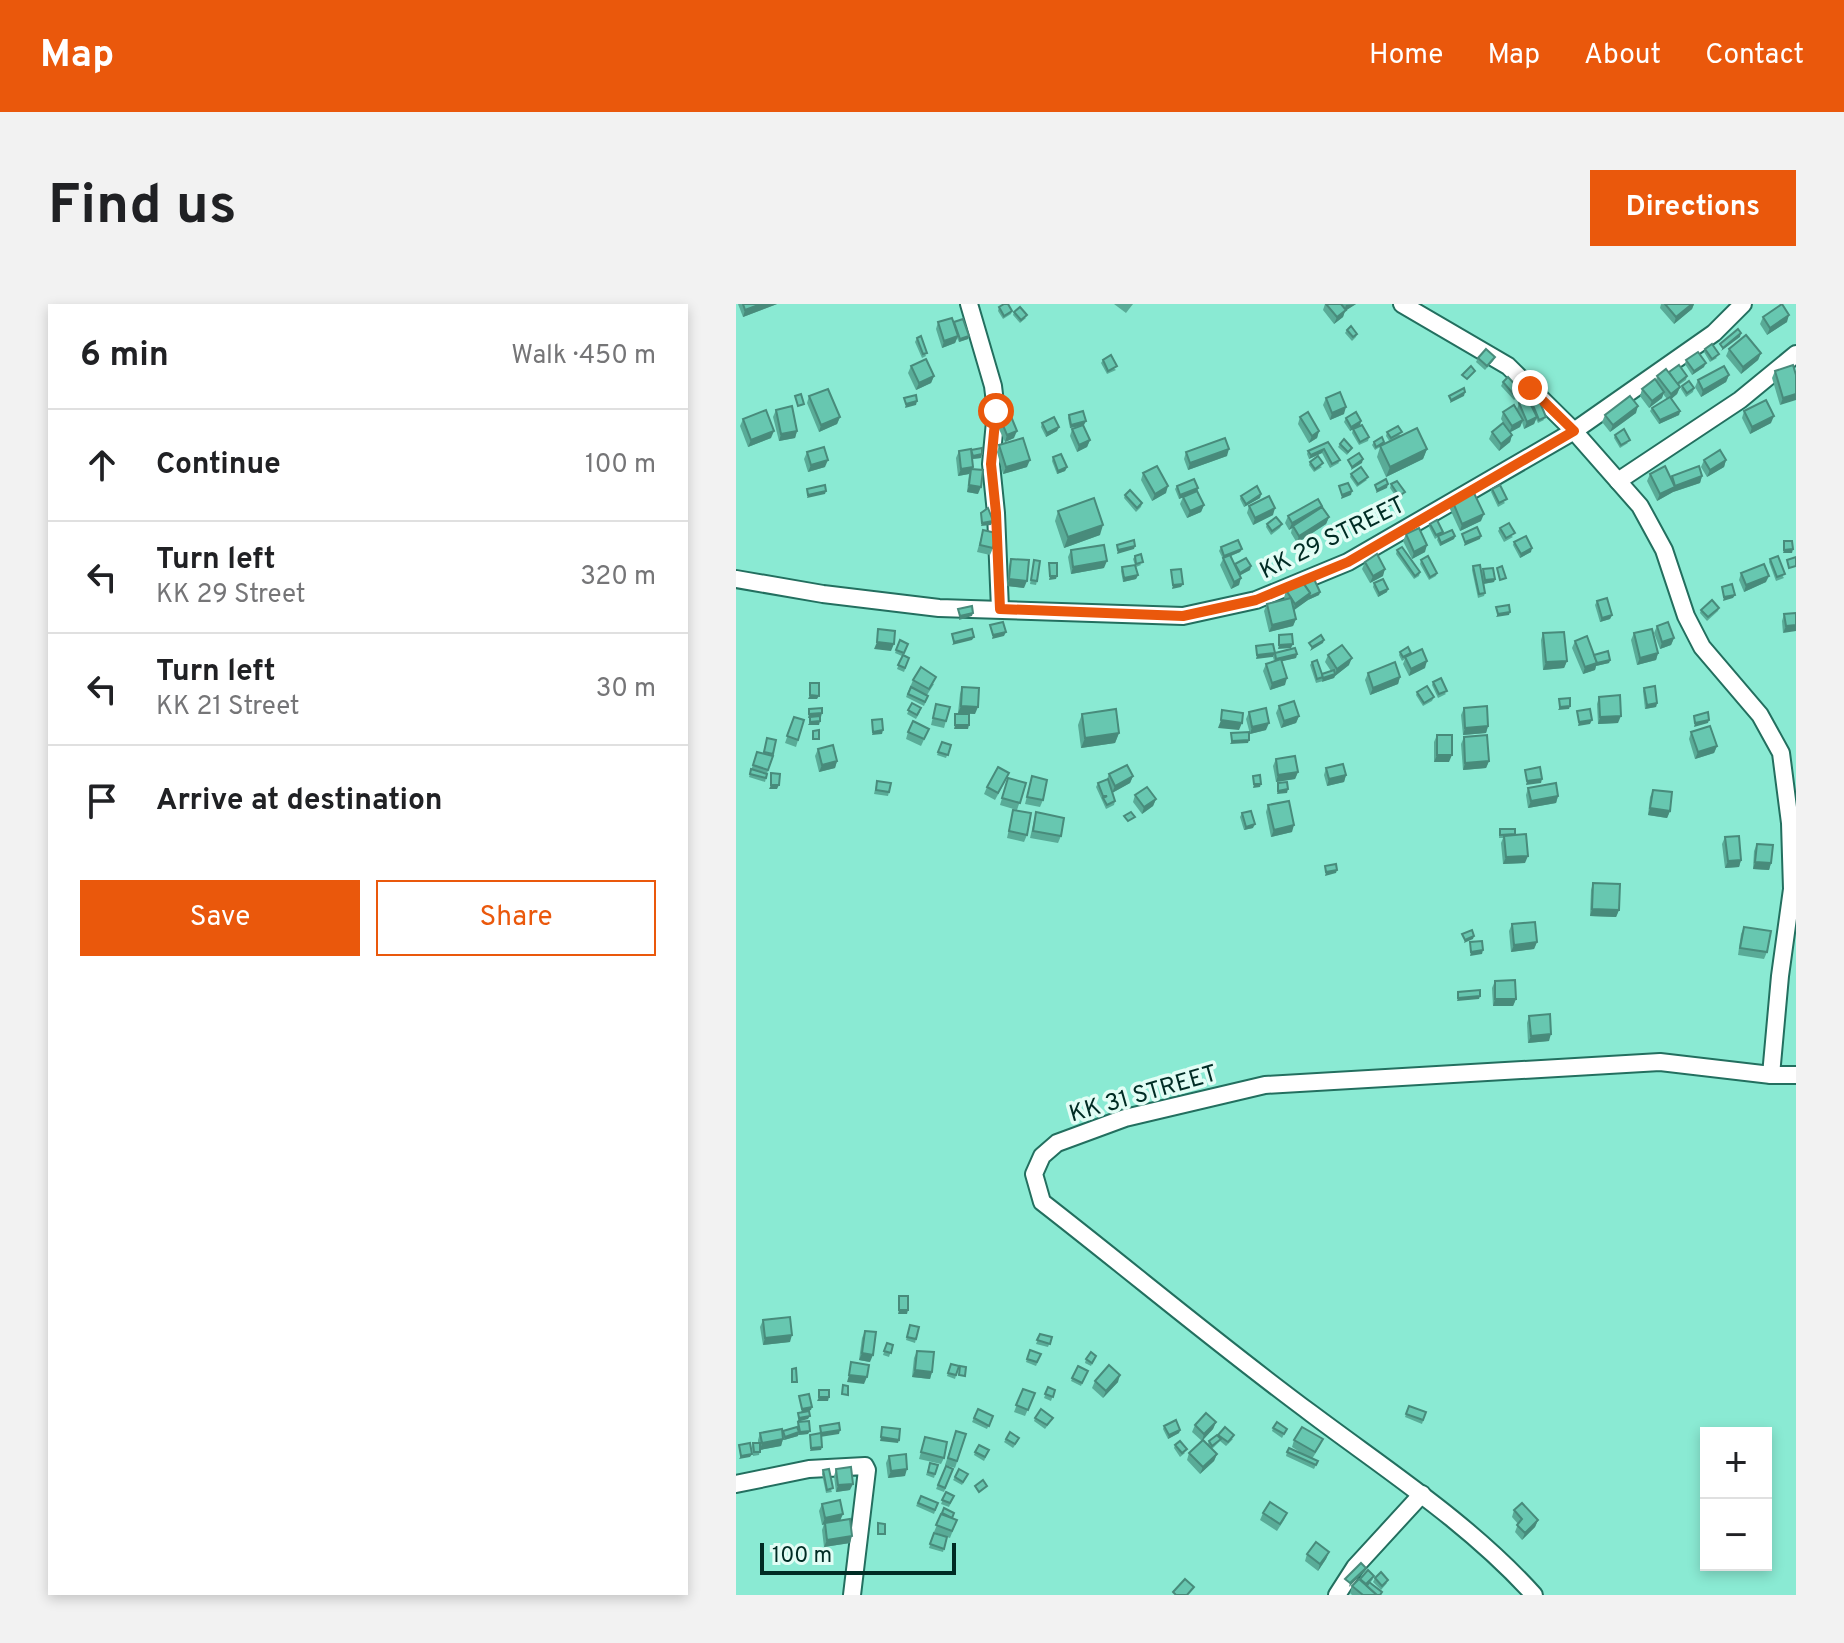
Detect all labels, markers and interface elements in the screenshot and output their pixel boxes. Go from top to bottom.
text: Map [40,32,114,81]
text: Home [1369,38,1443,74]
text: Map [1487,38,1540,74]
text: About [1584,38,1661,74]
text: Contact [1705,38,1804,74]
button: Directions [1590,170,1796,246]
text: Find us [48,173,237,243]
text: 6 min [80,335,169,378]
text: Walk · 450 m [511,340,656,373]
route end [1512,370,1548,406]
route start [978,393,1014,429]
icon: ahead [80,443,124,487]
text: Continue [156,447,281,484]
text: 100 m [585,449,656,482]
street label: KK 29 STREET [1255,491,1411,587]
text: Turn left [156,542,276,579]
icon: left [80,555,124,599]
text: 320 m [580,561,656,594]
text: KK 29 Street [156,579,306,612]
text: Turn left [156,654,276,691]
icon: left [80,667,124,711]
text: 30 m [596,673,656,706]
text: KK 21 Street [156,691,300,724]
icon: arrive [80,779,124,823]
text: Arrive at destination [156,783,442,820]
button: Save [80,880,360,956]
button: Share [376,880,656,956]
street label: KK 31 STREET [1066,1059,1221,1130]
map controls [1700,1427,1772,1571]
button: + [1700,1427,1772,1499]
button: − [1700,1499,1772,1571]
scale bar [760,1539,956,1575]
text: 100 m [772,1543,832,1570]

